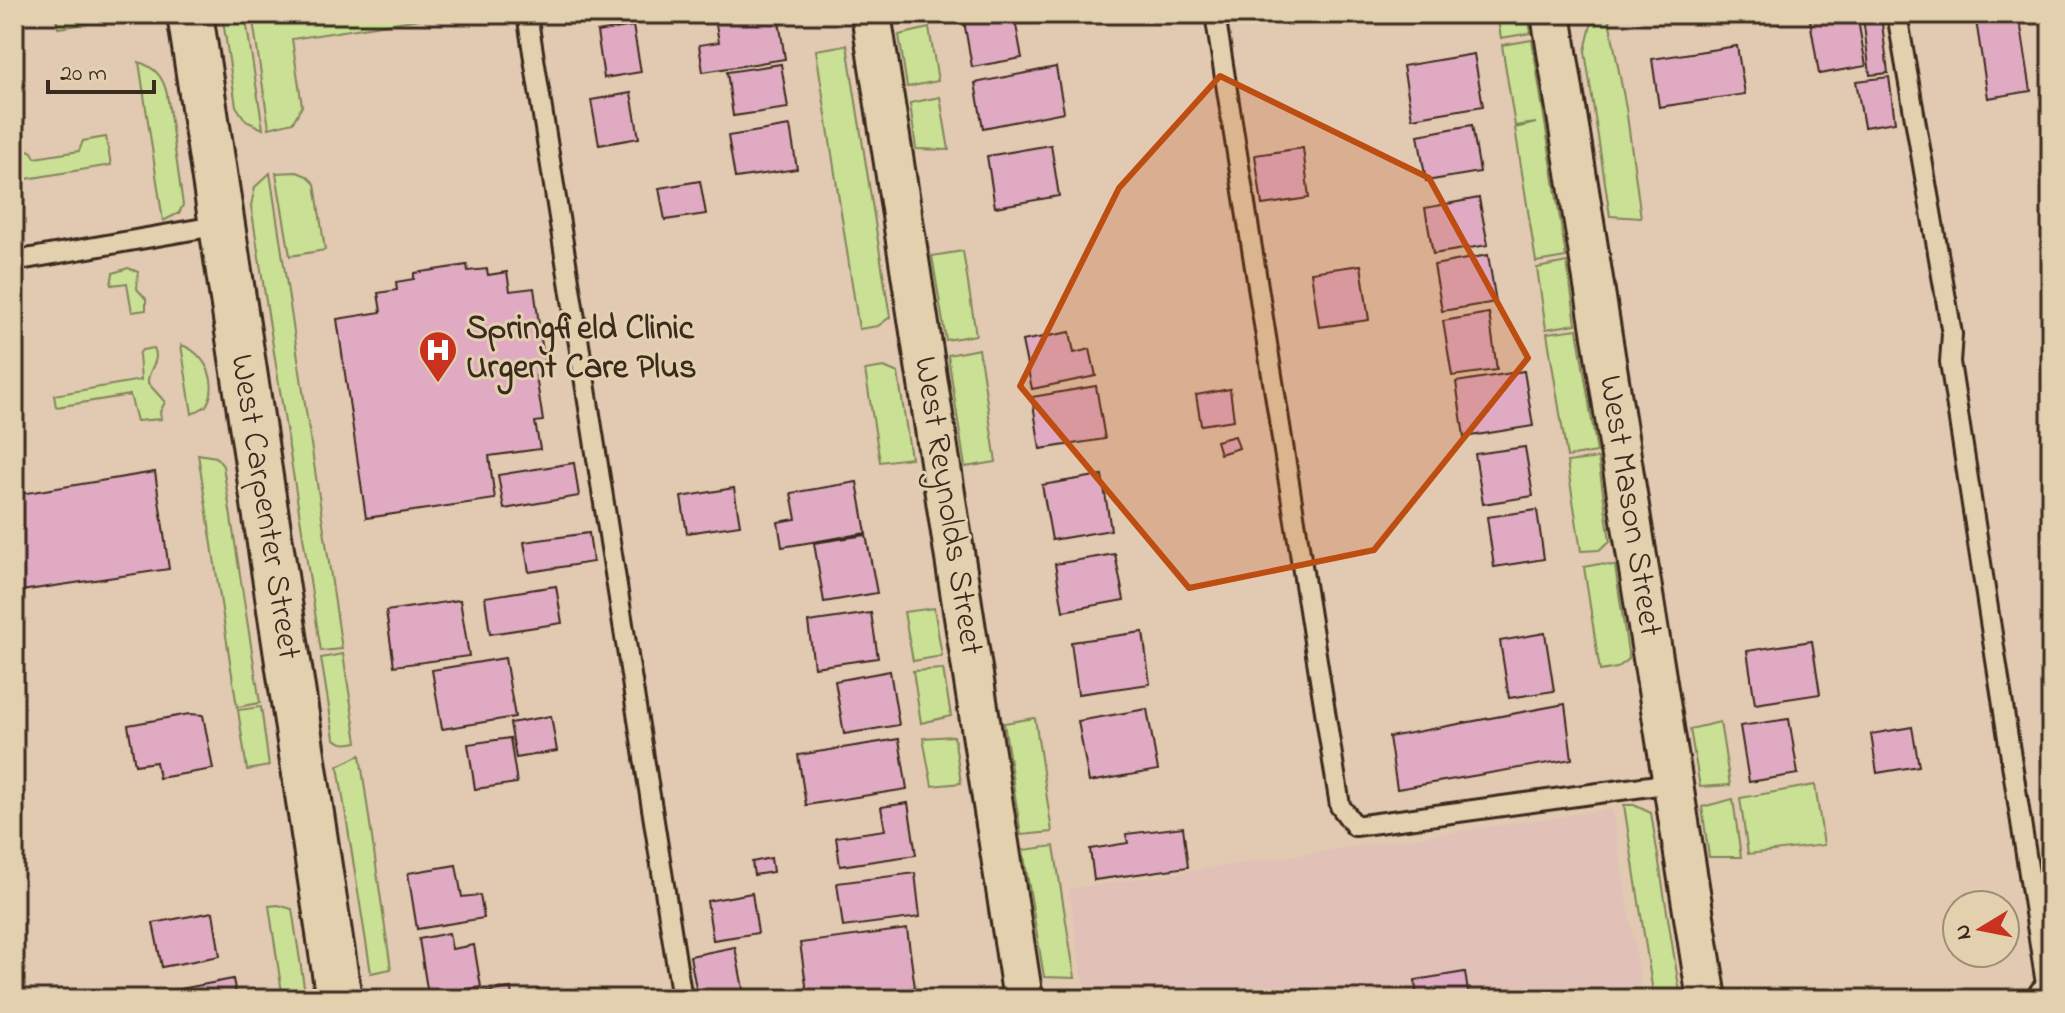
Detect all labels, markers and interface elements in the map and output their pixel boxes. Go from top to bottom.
scale bar [48,44,154,94]
text: 20 m [60,57,107,92]
place label: Springfield Clinic Urgent Care Plus [466,305,697,395]
hospital icon: Springfield Clinic Urgent Care Plus [417,329,459,384]
street label: West Carpenter Street [215,351,313,663]
street label: West Reynolds Street [899,353,995,659]
street label: West Mason Street [1584,372,1674,640]
north arrow [1941,889,2021,969]
text: N [1947,922,1981,942]

